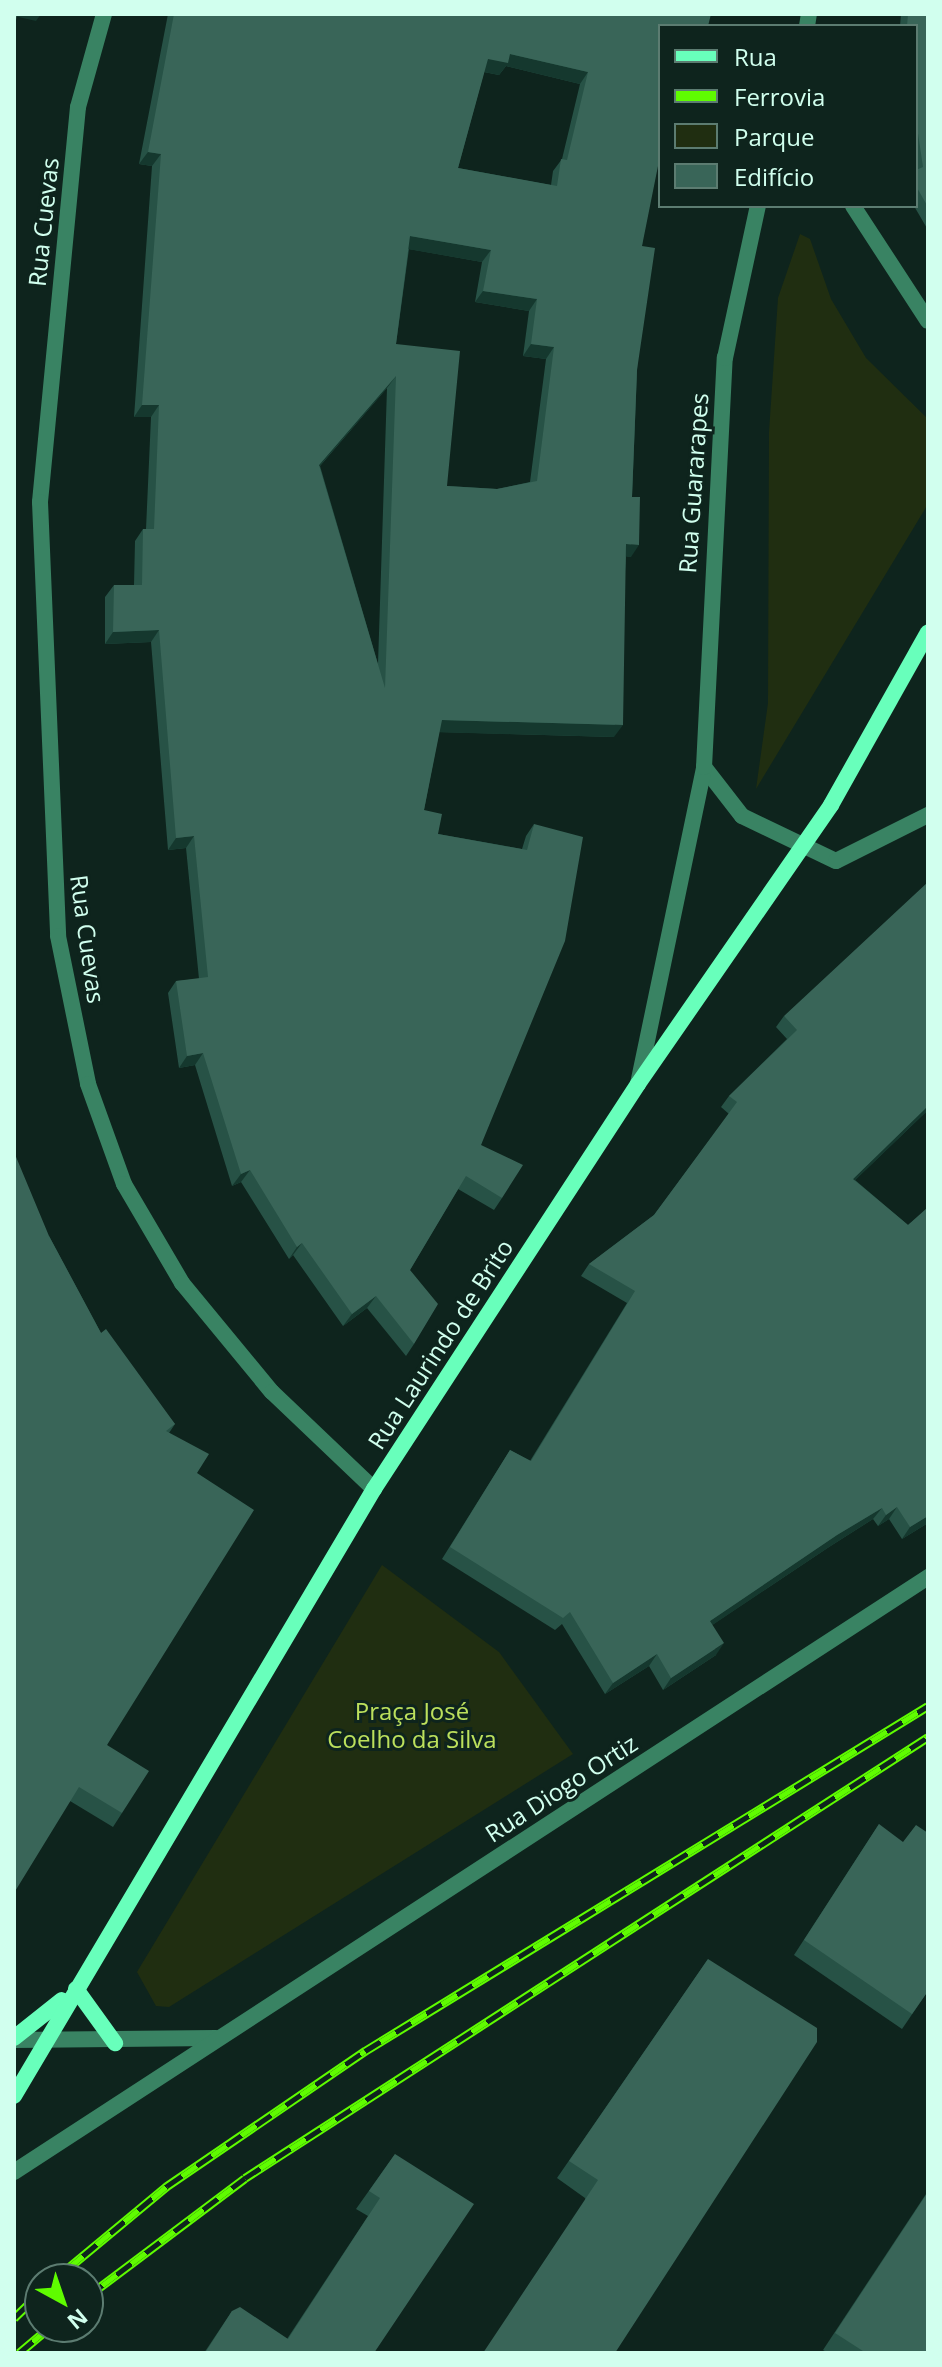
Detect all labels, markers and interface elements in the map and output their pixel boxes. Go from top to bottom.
legend [658,24,918,208]
text: Rua [734,40,777,73]
text: Ferrovia [734,80,825,113]
text: Parque [734,120,814,153]
street label: Rua Cuevas [22,156,64,288]
text: Edifício [734,160,814,193]
street label: Rua Guararapes [672,392,714,574]
street label: Rua Cuevas [65,873,111,1005]
street label: Rua Laurindo de Brito [361,1234,519,1454]
park label: Praça José Coelho da Silva [327,1697,497,1753]
street label: Rua Diogo Ortiz [480,1728,642,1848]
north arrow [24,2263,104,2343]
text: N [62,2303,95,2337]

